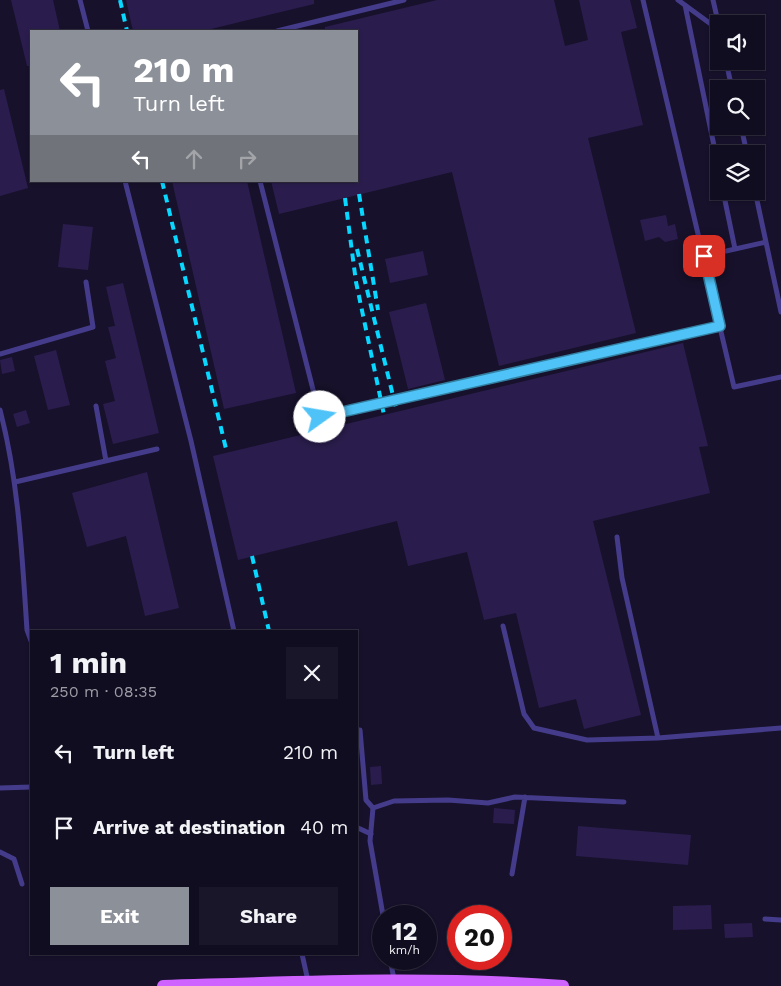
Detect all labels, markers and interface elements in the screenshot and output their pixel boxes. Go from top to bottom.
map controls [710,15,765,200]
button: sound [710,15,765,70]
text: 210 m [133,49,234,91]
icon: left [50,50,115,115]
button: search [710,80,765,135]
text: Turn left [133,91,225,116]
icon: left [127,145,155,173]
icon: ahead [180,145,208,173]
icon: right [233,145,261,173]
button: layers [710,145,765,200]
pin [683,235,725,277]
icon: arrive [690,242,718,270]
position arrow [293,390,345,442]
text: 1 min [50,645,127,680]
button: close [286,647,338,699]
text: 250 m · 08:35 [50,682,157,701]
icon: left [50,739,78,767]
text: Turn left [93,741,174,764]
text: 210 m [283,741,338,764]
icon: arrive [50,814,78,842]
text: Arrive at destination [93,816,285,839]
text: 40 m [300,816,348,839]
button: Exit [50,887,189,945]
button: Share [199,887,338,945]
speed limit sign: 20 [447,905,512,970]
text: 12 [392,917,417,946]
text: km/h [389,943,420,957]

